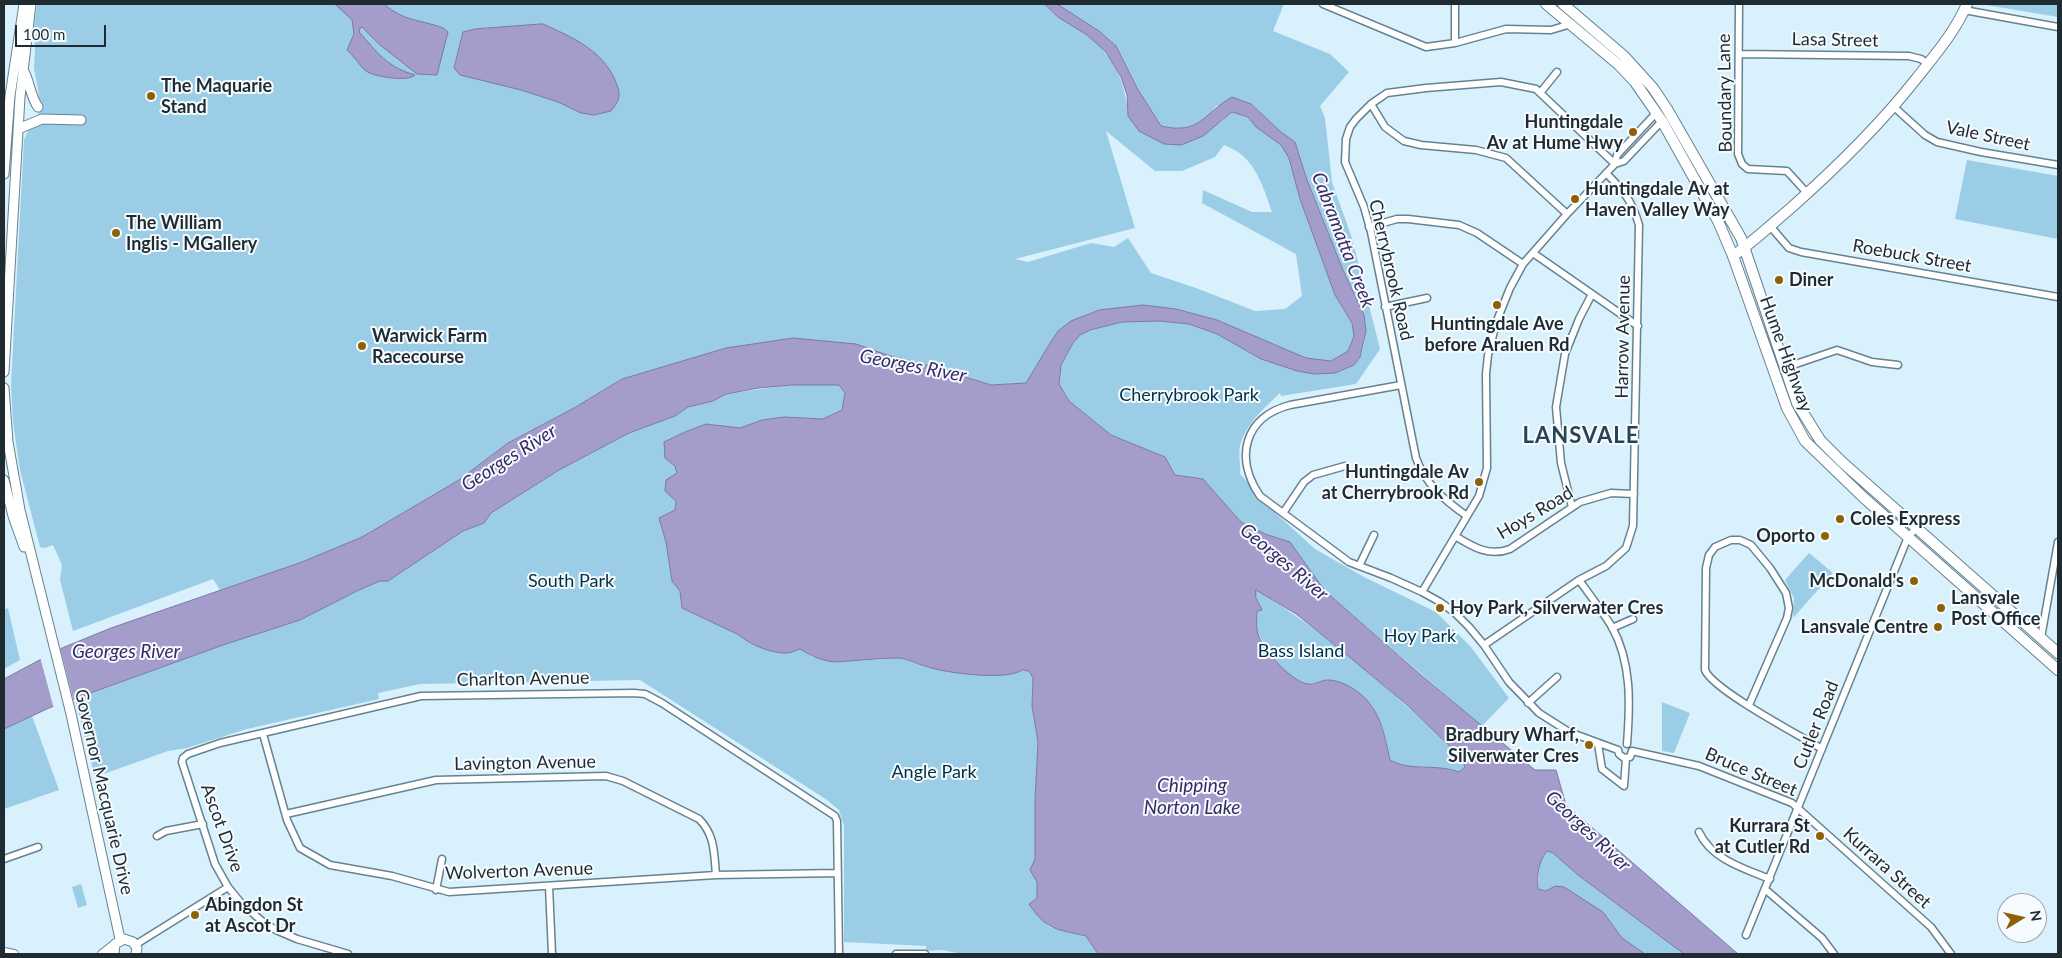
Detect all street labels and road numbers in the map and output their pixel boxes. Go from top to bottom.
street label: Lasa Street [1791,28,1879,52]
street label: Boundary Lane [1713,33,1737,153]
street label: Vale Street [1944,117,2032,155]
street label: Cherrybrook Road [1364,197,1418,343]
street label: Roebuck Street [1851,235,1973,277]
street label: Harrow Avenue [1611,275,1635,399]
street label: Hume Highway [1755,293,1817,415]
street label: Hoys Road [1493,482,1577,544]
street label: Charlton Avenue [456,667,590,691]
street label: Cutler Road [1789,678,1843,772]
street label: Governor Macquarie Drive [70,687,138,897]
street label: Bruce Street [1702,743,1800,801]
street label: Lavington Avenue [454,751,596,775]
street label: Ascot Drive [196,781,248,875]
street label: Kurrara Street [1839,823,1935,913]
street label: Wolverton Avenue [445,858,593,884]

